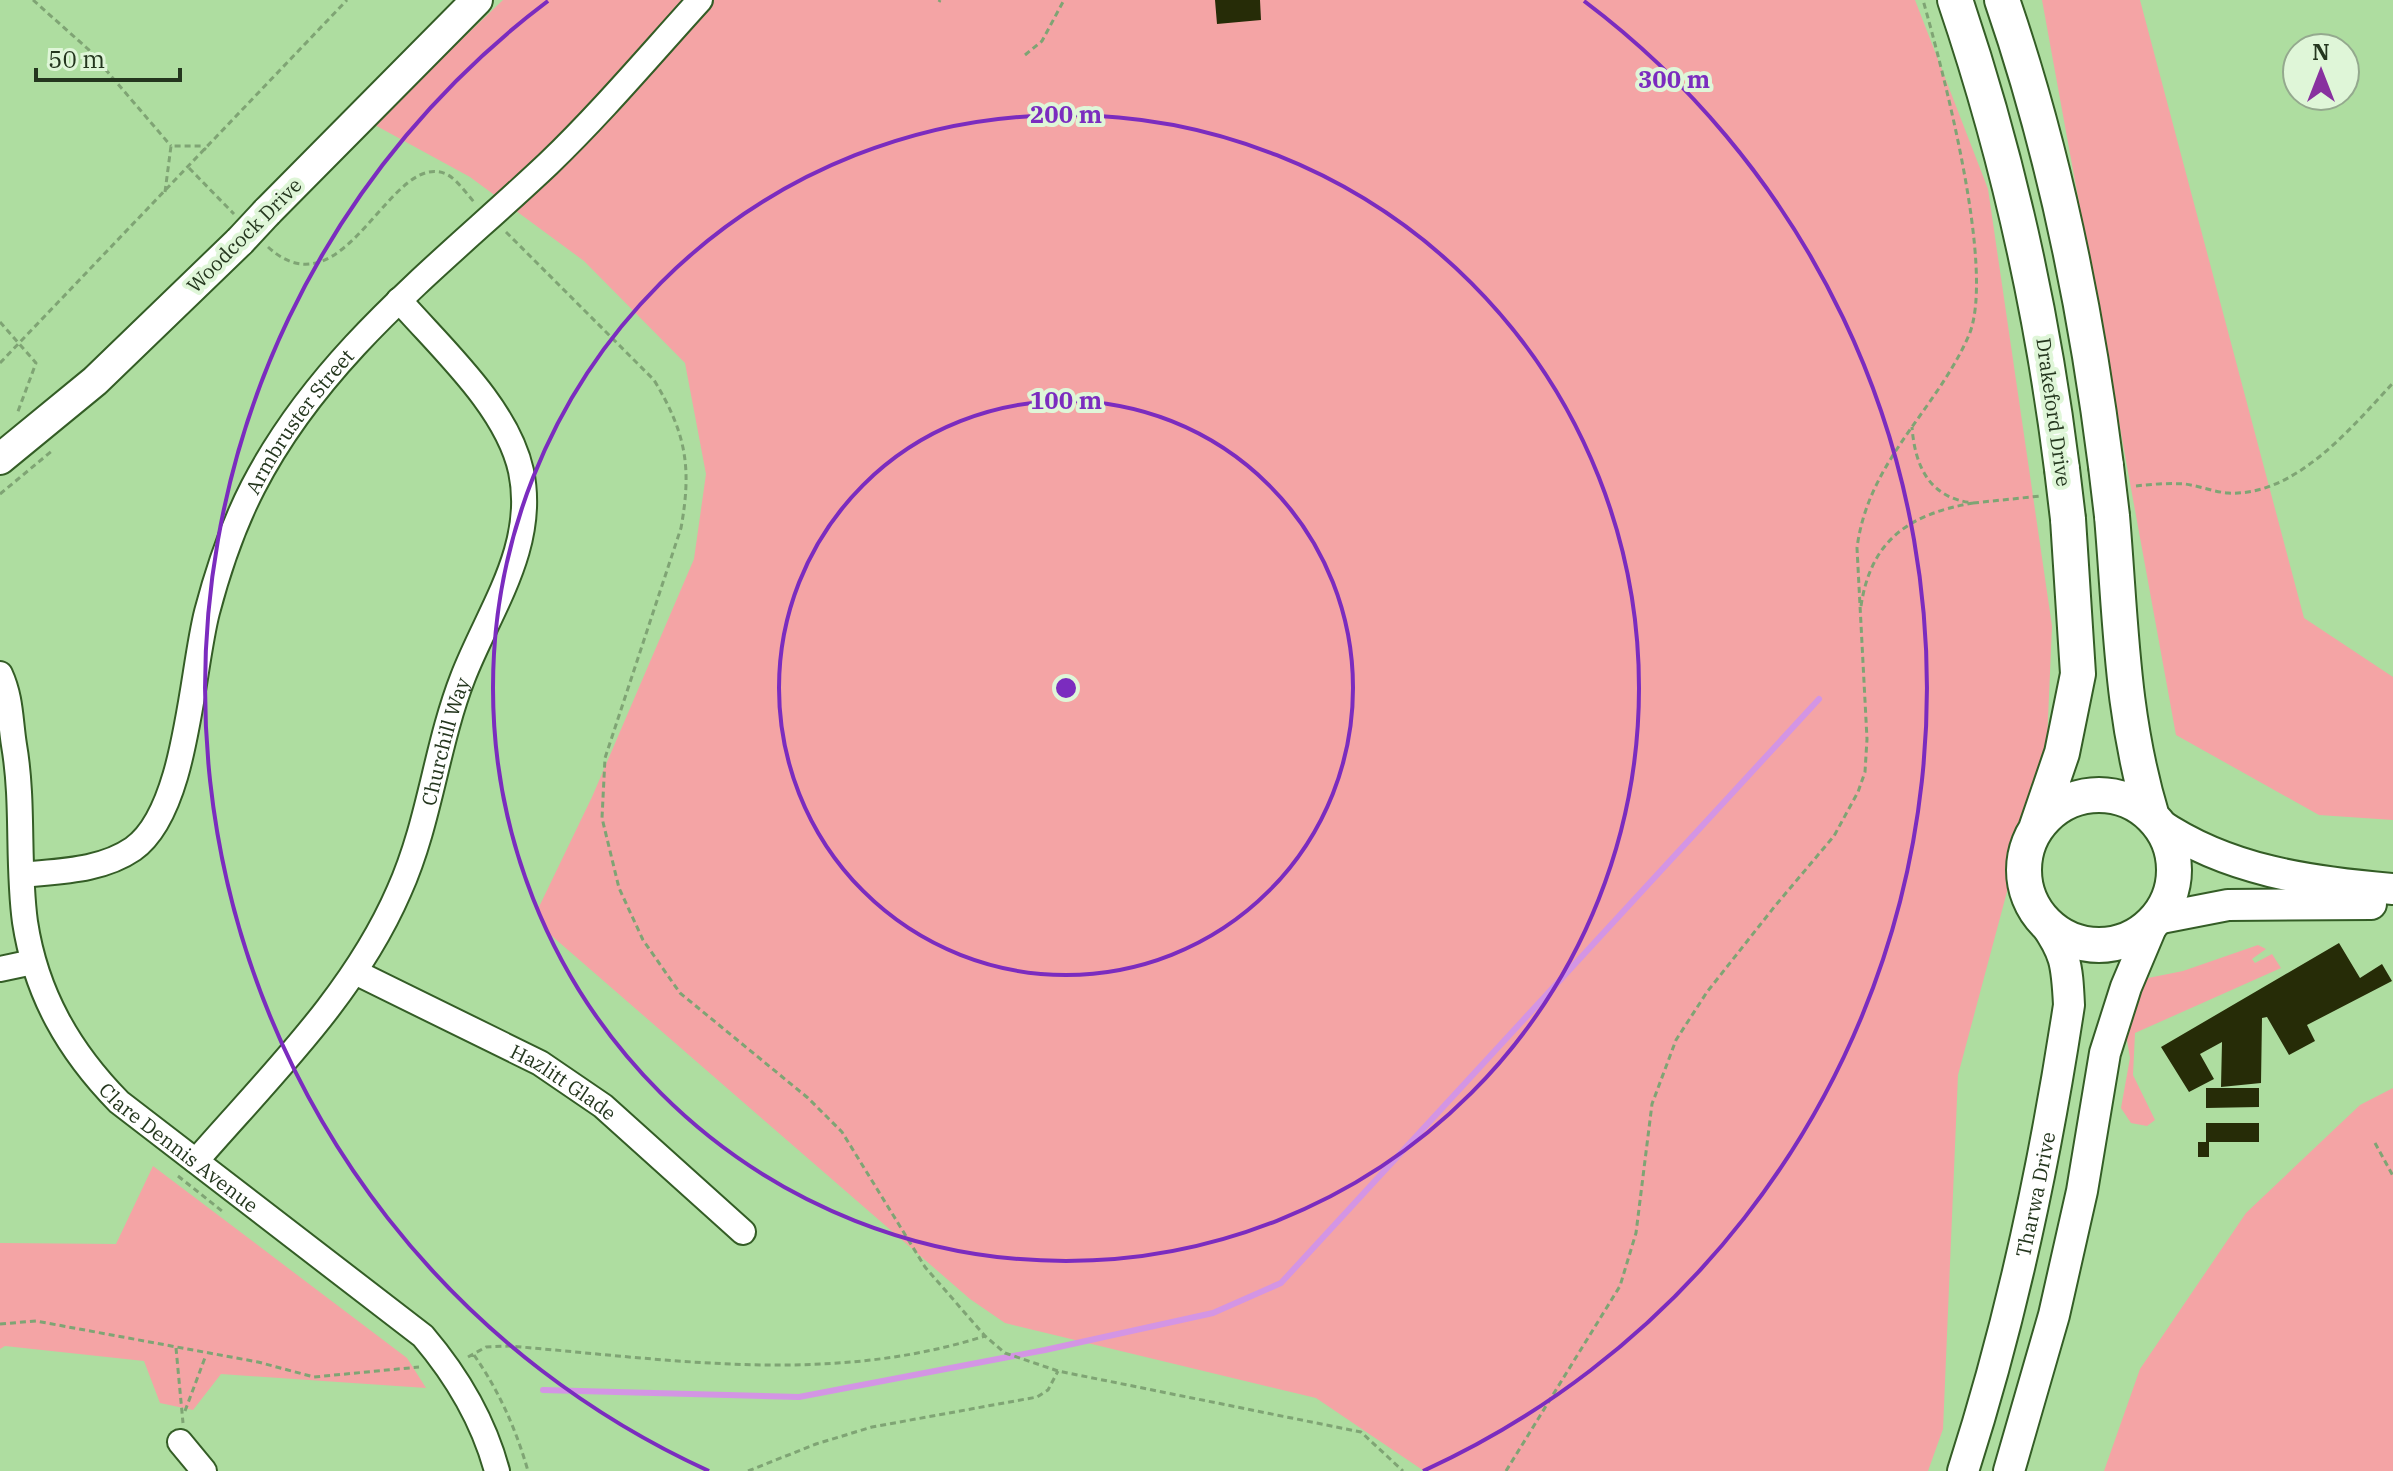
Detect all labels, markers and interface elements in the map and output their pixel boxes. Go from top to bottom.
scale bar [36,32,180,82]
north arrow [2281,32,2361,112]
text: N [2312,37,2330,66]
text: 50 m [48,43,105,75]
text: 300 m [1638,63,1710,95]
text: 200 m [1030,98,1102,130]
street label: Woodcock Drive [181,172,307,298]
street label: Drakeford Drive [2030,336,2078,488]
street label: Armbruster Street [238,343,359,498]
text: 100 m [1030,384,1102,416]
street label: Churchill Way [414,673,475,808]
centre of rings [1052,674,1080,702]
street label: Hazlitt Glade [506,1037,623,1126]
street label: Clare Dennis Avenue [94,1076,264,1218]
street label: Tharwa Drive [2009,1129,2061,1260]

